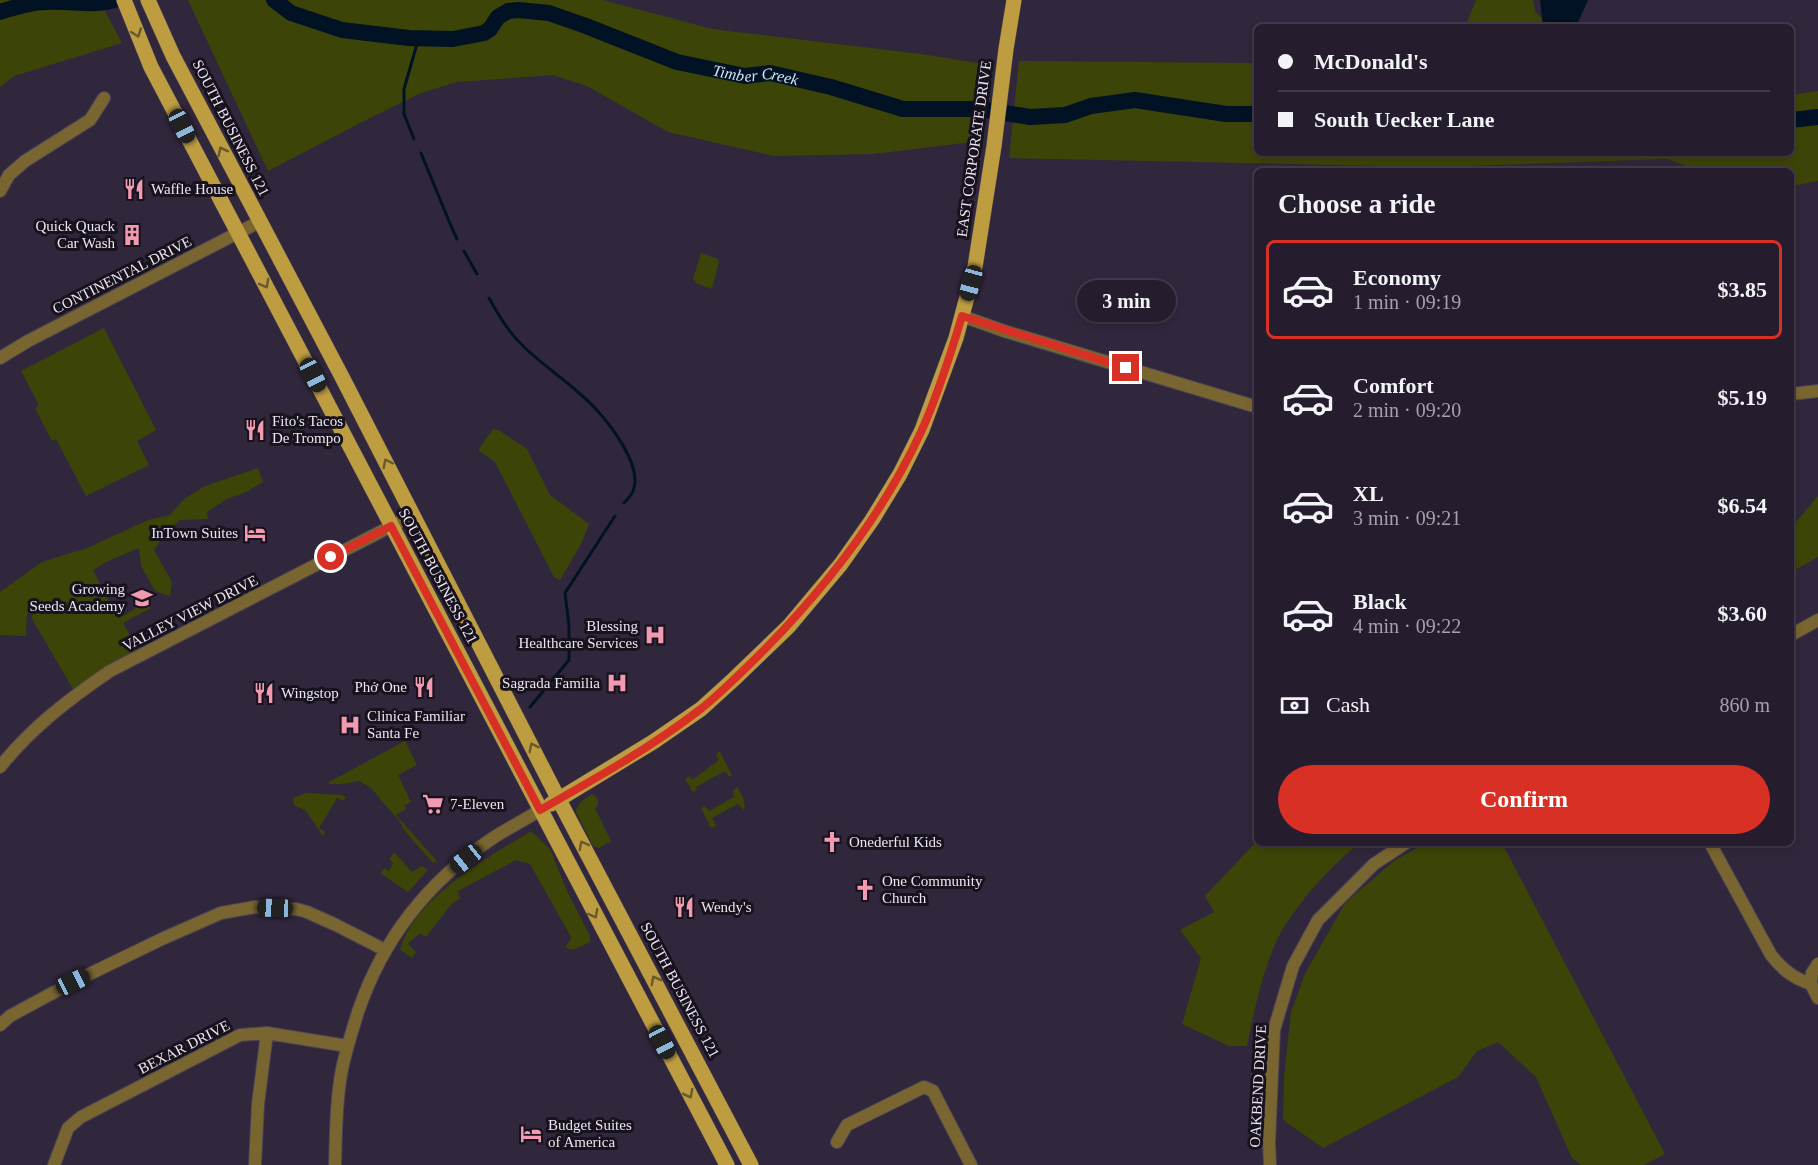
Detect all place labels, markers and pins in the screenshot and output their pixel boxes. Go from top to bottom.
restaurant icon: Waffle House [122,177,146,201]
place label: Waffle House [151,181,234,197]
place label: Quick Quack Car Wash [35,218,115,251]
building icon: Quick Quack Car Wash [120,223,144,247]
place label: Fito's Tacos De Trompo [272,413,343,446]
restaurant icon: Fito's Tacos De Trompo [243,418,267,442]
hotel icon: InTown Suites [243,521,267,545]
place label: InTown Suites [151,525,238,541]
place label: Growing Seeds Academy [30,581,126,614]
school or university icon: Growing Seeds Academy [130,586,154,610]
place label: Blessing Healthcare Services [518,618,638,651]
hospital icon: Blessing Healthcare Services [643,623,667,647]
hospital icon: Sagrada Familia [605,671,629,695]
restaurant icon: Phở One [412,675,436,699]
place label: Sagrada Familia [502,675,600,691]
place label: Phở One [354,679,407,695]
restaurant icon: Wingstop [252,681,276,705]
place label: Wingstop [281,685,339,701]
place label: Clinica Familiar Santa Fe [367,708,465,741]
hospital icon: Clinica Familiar Santa Fe [338,713,362,737]
supermarket icon: 7-Eleven [421,792,445,816]
place label: 7-Eleven [450,796,505,812]
church icon: Onederful Kids [820,830,844,854]
place label: Onederful Kids [849,834,942,850]
place label: One Community Church [882,873,983,906]
church icon: One Community Church [853,878,877,902]
restaurant icon: Wendy's [672,895,696,919]
place label: Wendy's [701,899,752,915]
place label: Budget Suites of America [548,1117,632,1150]
hotel icon: Budget Suites of America [519,1122,543,1146]

